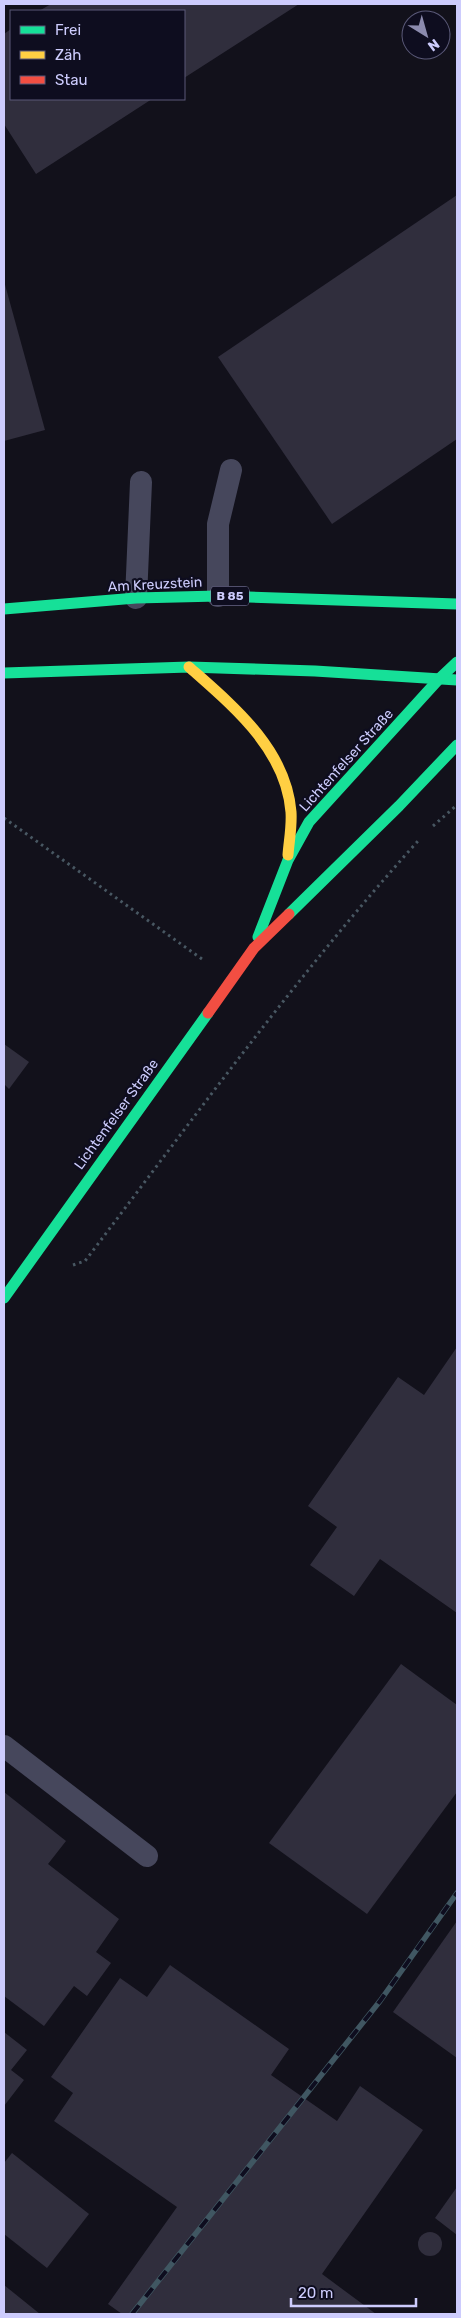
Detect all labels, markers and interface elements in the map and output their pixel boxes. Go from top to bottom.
legend [10,10,185,100]
north arrow [401,10,451,60]
text: Frei [55,21,81,39]
text: N [424,35,443,55]
text: Zäh [55,46,81,64]
text: Stau [55,71,88,89]
street label: Am Kreuzstein [107,574,203,595]
road number: B 85 [211,586,249,606]
street label: Lichtenfelser Straße [296,705,397,815]
street label: Lichtenfelser Straße [71,1056,162,1173]
scale bar [291,2276,416,2308]
text: 20 m [298,2284,333,2302]

